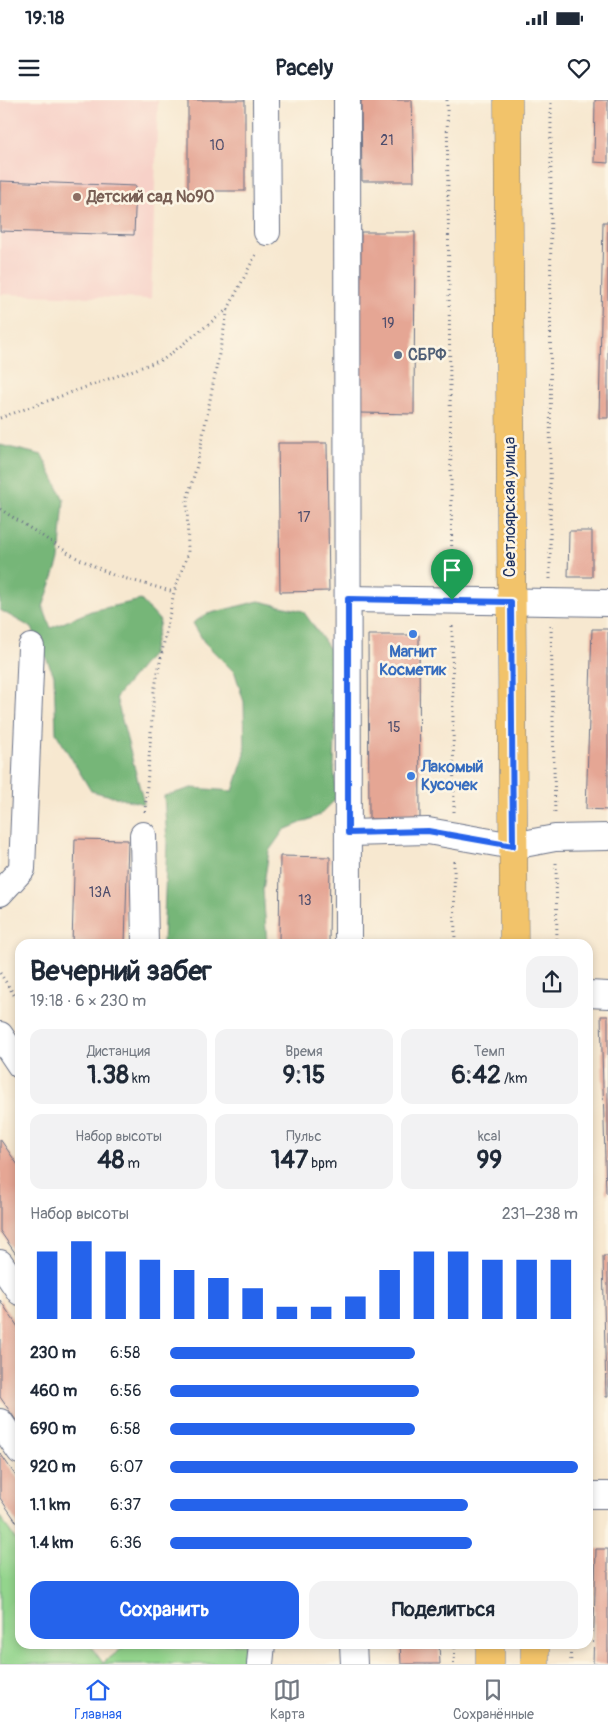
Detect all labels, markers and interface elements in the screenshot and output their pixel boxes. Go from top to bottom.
text: 19:18 [25,6,64,30]
icon: menu [15,54,43,82]
text: Pacely [275,54,333,82]
icon: heart [565,54,593,82]
house number: 21 [380,132,394,149]
house number: 10 [209,137,225,154]
place label: Детский сад №90 [86,187,214,207]
marker: Детский сад №90 [71,191,83,203]
house number: 19 [382,315,394,332]
place label: СБРФ [408,345,446,365]
marker: СБРФ [392,349,404,361]
street label: Светлоярская улица [500,437,520,577]
house number: 17 [298,509,311,526]
pin [431,549,473,600]
icon: arrive [438,556,466,584]
marker: Магнит Косметик [407,628,419,640]
place label: Магнит Косметик [379,642,447,680]
house number: 15 [387,719,401,736]
place label: Лакомый Кусочек [420,757,484,795]
marker: Лакомый Кусочек [405,770,417,782]
house number: 13А [89,884,111,901]
house number: 13 [298,892,312,909]
text: Вечерний забег [30,954,212,989]
button: share [526,956,578,1008]
text: 19:18 · 6 × 230 m [30,991,146,1011]
text: Дистанция [87,1043,150,1060]
text: Время [285,1043,323,1060]
text: Темп [474,1043,505,1060]
text: 1.38 [87,1060,129,1091]
text: 9:15 [283,1060,325,1091]
text: 6:42 [451,1060,501,1091]
text: km [129,1070,150,1087]
text: /km [501,1070,527,1087]
text: Набор высоты [75,1128,162,1145]
text: Пульс [286,1128,322,1145]
text: kcal [478,1128,501,1145]
text: 48 [97,1145,124,1176]
text: 147 [271,1145,308,1176]
text: 99 [476,1145,502,1176]
text: m [124,1155,140,1172]
text: bpm [308,1155,337,1172]
text: Набор высоты [30,1204,129,1224]
text: 231–238 m [502,1204,578,1224]
text: 230 m [30,1343,76,1363]
text: 6:58 [110,1343,140,1363]
text: 460 m [30,1381,77,1401]
text: 6:56 [110,1381,142,1401]
text: 690 m [30,1419,76,1439]
text: 6:58 [110,1419,140,1439]
text: 920 m [30,1457,76,1477]
text: 6:07 [110,1457,143,1477]
text: 1.1 km [30,1495,70,1515]
text: 6:37 [110,1495,141,1515]
text: 1.4 km [30,1533,73,1553]
text: 6:36 [110,1533,142,1553]
button: Сохранить [30,1581,299,1639]
button: Поделиться [309,1581,578,1639]
tab: Главная [74,1676,122,1723]
tab: Карта [270,1676,305,1723]
tab: Сохранённые [453,1676,534,1723]

